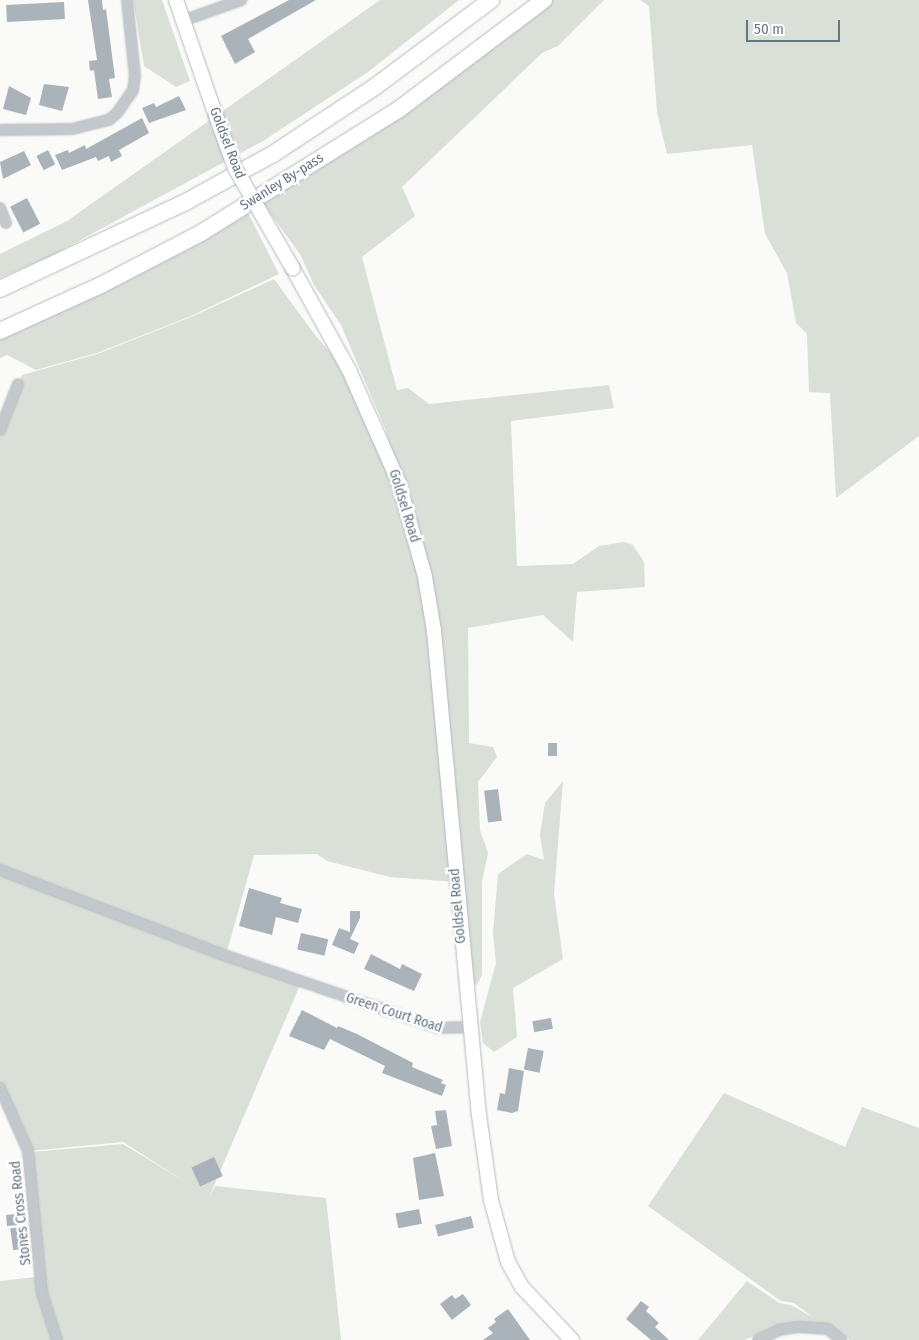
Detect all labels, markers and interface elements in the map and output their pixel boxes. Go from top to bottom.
scale bar [749,10,843,42]
text: 50 m [754,20,784,38]
street label: Goldsel Road [206,105,248,181]
street label: Swanley By-pass [237,150,327,214]
street label: Goldsel Road [385,467,423,545]
street label: Goldsel Road [446,868,470,944]
street label: Green Court Road [344,990,444,1036]
street label: Stones Cross Road [7,1160,35,1266]

